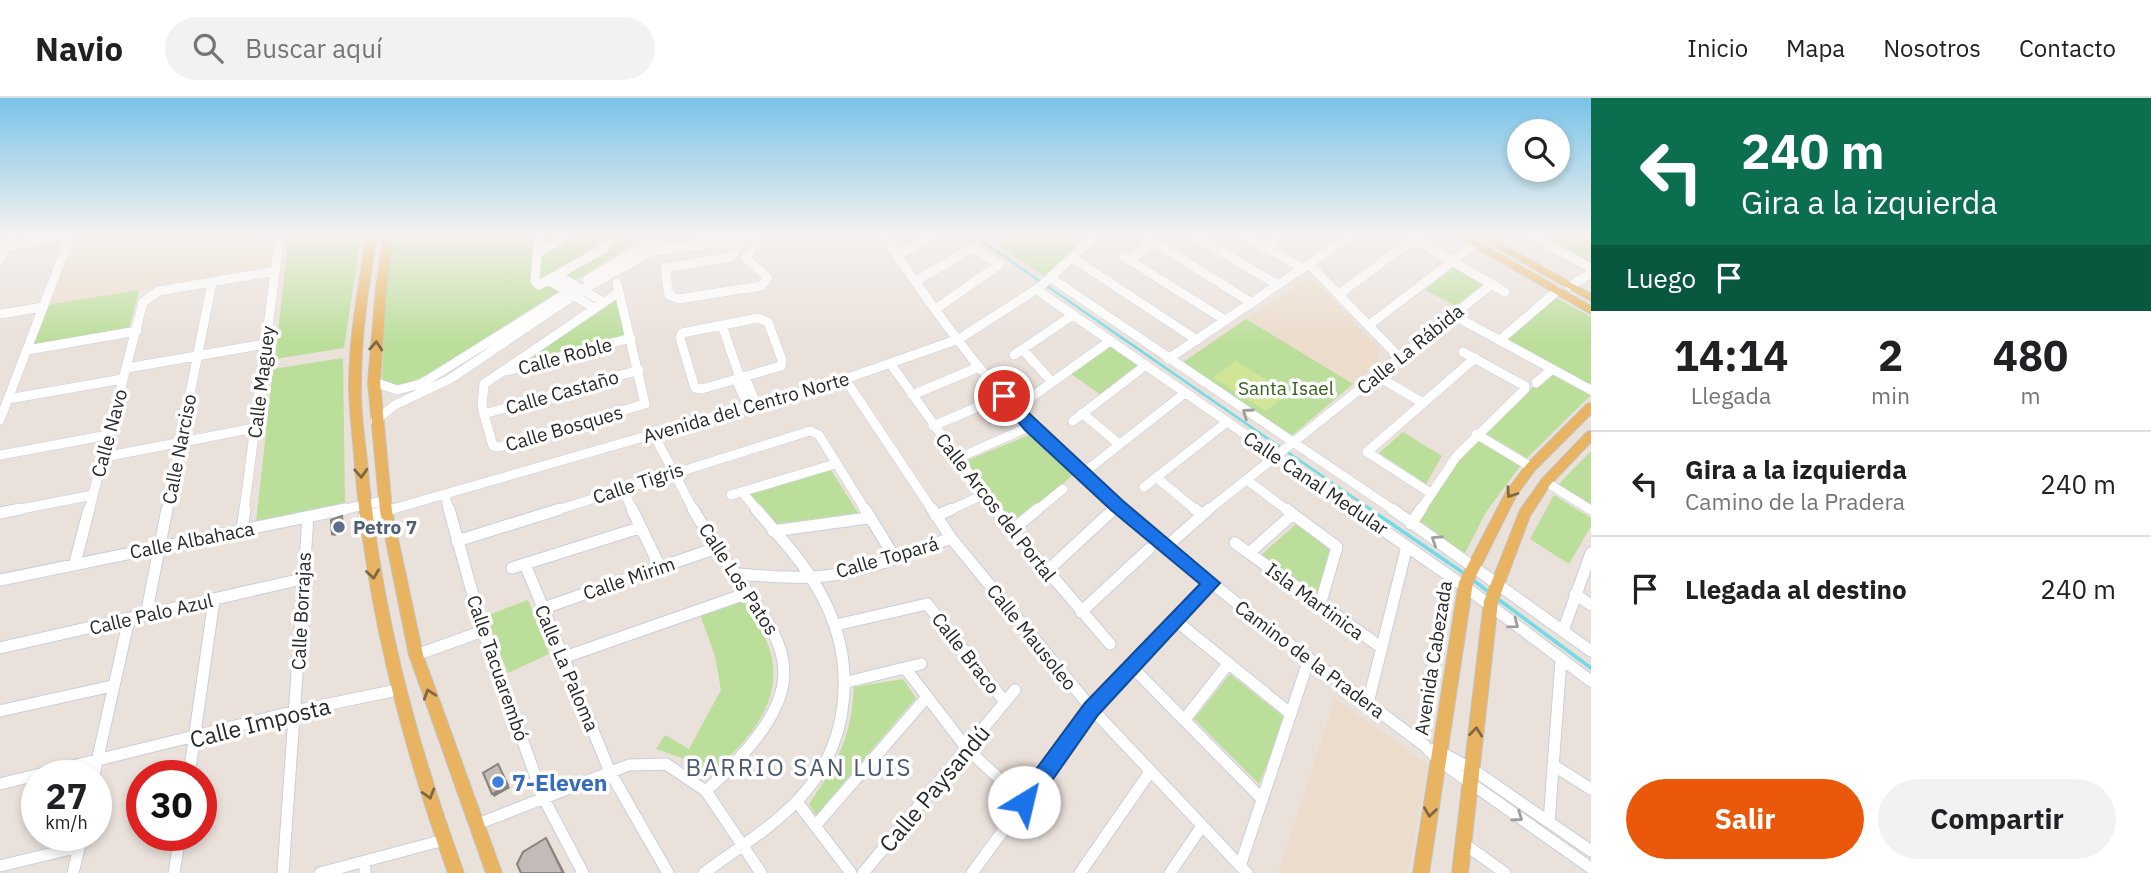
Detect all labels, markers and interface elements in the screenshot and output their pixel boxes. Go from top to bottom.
search box [165,17,655,80]
text: Navio [35,27,123,70]
icon: search [189,29,227,67]
text: Buscar aquí [245,31,382,65]
text: Inicio [1687,32,1748,64]
text: Mapa [1786,32,1845,64]
text: Nosotros [1883,32,1981,64]
text: Contacto [2019,32,2116,64]
map controls [1507,119,1570,182]
button: search [1507,119,1570,182]
text: 240 m [1741,119,1885,182]
icon: left [1626,126,1717,217]
text: Gira a la izquierda [1741,181,1998,223]
icon: arrive [1710,259,1748,297]
text: Luego [1626,261,1696,295]
street label: Calle La Rábida [1352,299,1468,399]
street label: Calle Maguey [242,324,280,440]
text: 14:14 [1674,328,1788,383]
text: 2 [1878,328,1903,383]
text: 480 [1993,328,2068,383]
street label: Calle Roble [515,332,615,380]
one-way arrow [368,340,383,351]
street label: Calle Castaño [503,364,621,420]
street label: Avenida del Centro Norte [640,366,852,448]
pin [974,366,1034,426]
park label: Santa Isael [1238,376,1334,400]
icon: arrive [985,377,1023,415]
text: Llegada [1691,380,1771,410]
text: min [1871,380,1910,410]
text: m [2020,380,2041,410]
street label: Calle Navo [86,386,132,480]
street label: Calle Narciso [157,392,201,506]
street label: Calle Bosques [503,400,625,456]
one-way arrow [1242,409,1255,421]
street label: Calle Canal Medular [1239,426,1393,540]
street label: Calle Arcos del Portal [931,428,1061,586]
text: Gira a la izquierda [1685,452,1907,486]
street label: Calle Tigris [590,457,686,509]
icon: left [1626,465,1664,503]
one-way arrow [353,467,368,478]
text: 240 m [2040,467,2116,501]
one-way arrow [1507,485,1519,498]
text: Camino de la Pradera [1685,486,1905,516]
place label: Petro 7 [353,515,417,539]
street label: Calle Albahaca [128,516,256,564]
street label: Calle Los Patos [694,518,784,640]
marker: Petro 7 [331,519,347,535]
street label: Calle Topará [833,531,941,583]
one-way arrow [1431,536,1444,548]
street label: Calle Borrajas [286,551,316,671]
street label: Calle Mirim [580,551,678,605]
street label: Isla Martinica [1261,557,1369,645]
one-way arrow [365,568,380,579]
icon: arrive [1626,570,1664,608]
text: Llegada al destino [1685,572,1907,606]
text: 240 m [2040,572,2116,606]
street label: Calle Mausoleo [982,579,1082,695]
street label: Avenida Cabezada [1409,579,1457,737]
street label: Calle Palo Azul [87,588,215,640]
street label: Calle Tacuarembó [462,592,534,744]
street label: Camino de la Pradera [1230,595,1390,723]
street label: Calle La Paloma [530,601,604,735]
street label: Calle Braco [927,608,1005,698]
one-way arrow [1506,615,1519,628]
one-way arrow [423,688,437,700]
street label: Calle Imposta [187,690,333,754]
street label: Calle Paysandú [872,718,996,858]
one-way arrow [1468,726,1483,737]
district label: BARRIO SAN LUIS [686,751,912,783]
speed limit sign: 30 [126,760,217,851]
position arrow [987,765,1061,839]
place label: 7-Eleven [512,767,608,797]
text: 27 [45,773,88,819]
marker: 7-Eleven [490,774,506,790]
button: Salir [1626,779,1864,859]
button: Compartir [1878,779,2116,859]
one-way arrow [421,787,436,799]
one-way arrow [1423,806,1438,818]
one-way arrow [1510,809,1523,821]
text: km/h [45,811,88,834]

